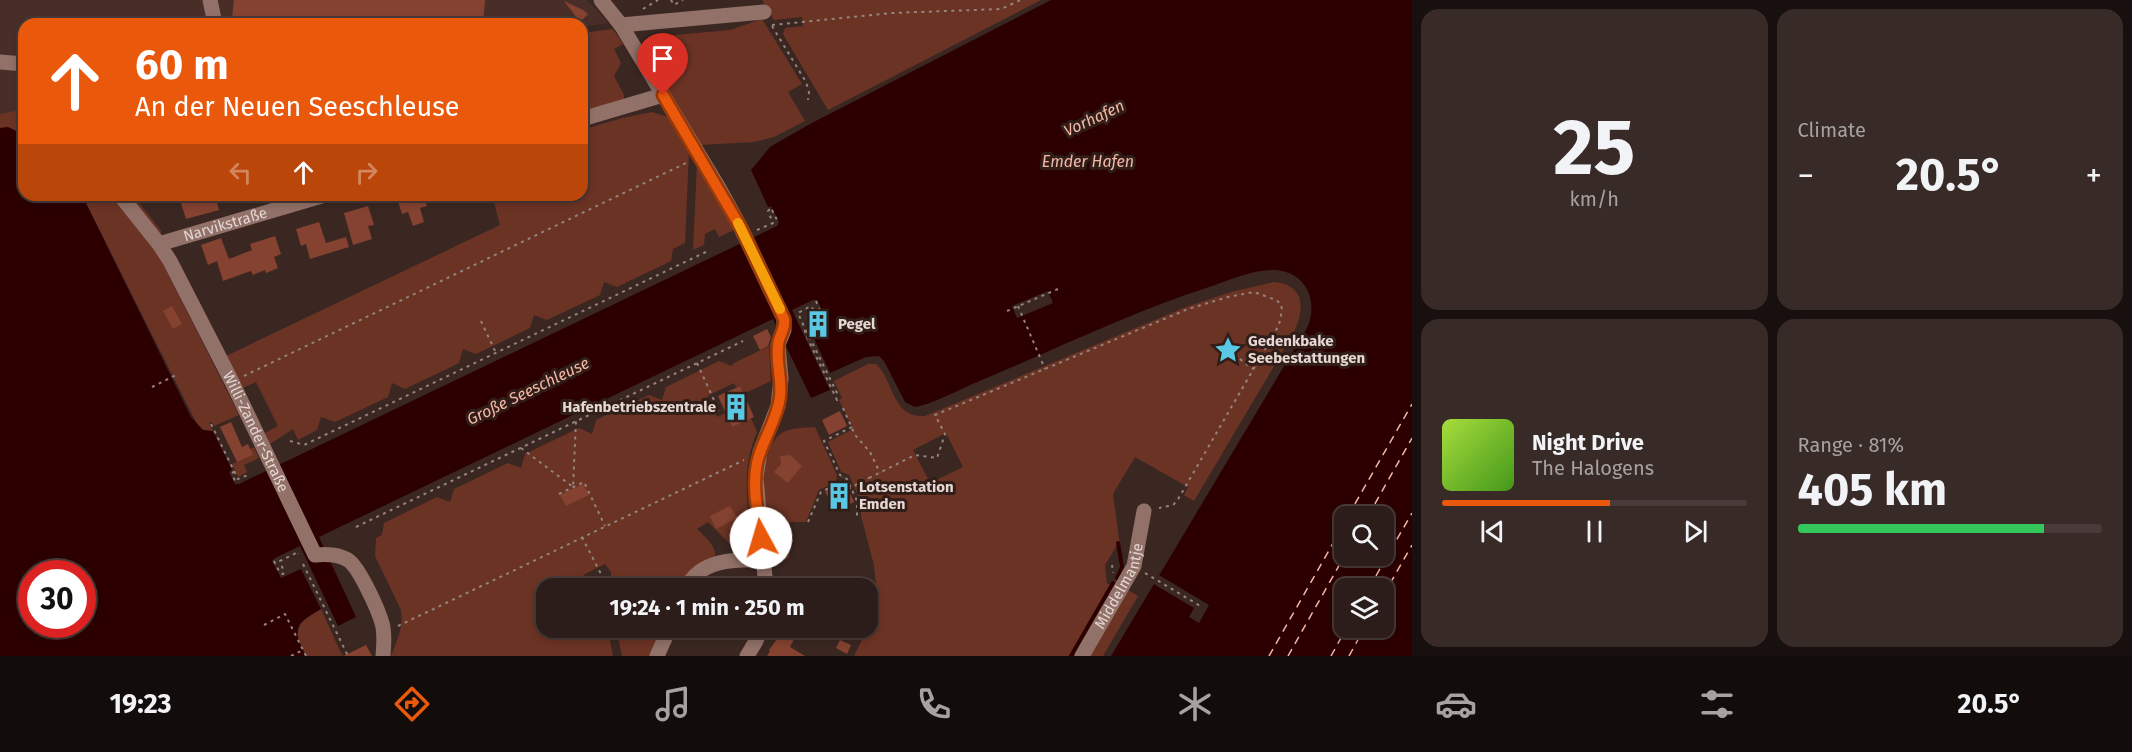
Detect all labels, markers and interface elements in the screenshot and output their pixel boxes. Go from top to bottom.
pin [637,33,688,95]
text: 60 m [135,40,229,90]
icon: ahead [36,42,114,120]
icon: arrive [646,42,679,75]
text: An der Neuen Seeschleuse [135,91,459,123]
water label: Vorhafen [1061,96,1127,140]
text: 25 [1553,101,1635,195]
text: Climate [1798,118,1866,142]
text: 20.5° [1896,148,2004,202]
water label: Emder Hafen [1042,152,1134,171]
icon: left [224,156,257,189]
icon: ahead [287,156,320,189]
icon: right [350,156,383,189]
text: − [1798,156,1814,196]
text: + [2086,156,2102,196]
text: km/h [1570,187,1619,211]
street label: Narvikstraße [181,204,269,245]
building icon: Pegel [803,309,833,339]
place label: Pegel [838,315,876,333]
place label: Gedenkbake Seebestattungen [1248,332,1365,367]
place icon: Gedenkbake Seebestattungen [1213,335,1243,365]
water label: Große Seeschleuse [464,353,592,429]
street label: Willi-Zander-Straße [219,368,293,495]
building icon: Hafenbetriebszentrale [721,392,751,422]
place label: Hafenbetriebszentrale [562,398,716,416]
text: Night Drive [1532,429,1644,456]
text: Range · 81% [1798,433,1904,457]
text: The Halogens [1532,456,1654,480]
text: 405 km [1798,463,1947,517]
place label: Lotsenstation Emden [859,478,954,513]
building icon: Lotsenstation Emden [824,481,854,511]
position arrow [729,506,793,570]
map controls [1334,506,1394,638]
button: search [1334,506,1394,566]
icon: previous [1476,515,1509,548]
icon: pause [1578,515,1611,548]
icon: next [1679,515,1712,548]
street label: Middelmantje [1091,542,1147,632]
speed limit sign: 30 [18,560,96,638]
button: layers [1334,578,1394,638]
text: 19:24 · 1 min · 250 m [609,594,805,621]
icon: directions [391,683,433,725]
icon: music [652,683,694,725]
icon: phone [913,683,955,725]
icon: climate [1174,683,1216,725]
icon: car [1435,683,1477,725]
icon: filters [1696,683,1738,725]
text: 19:23 [110,688,172,720]
text: 20.5° [1958,688,2022,720]

